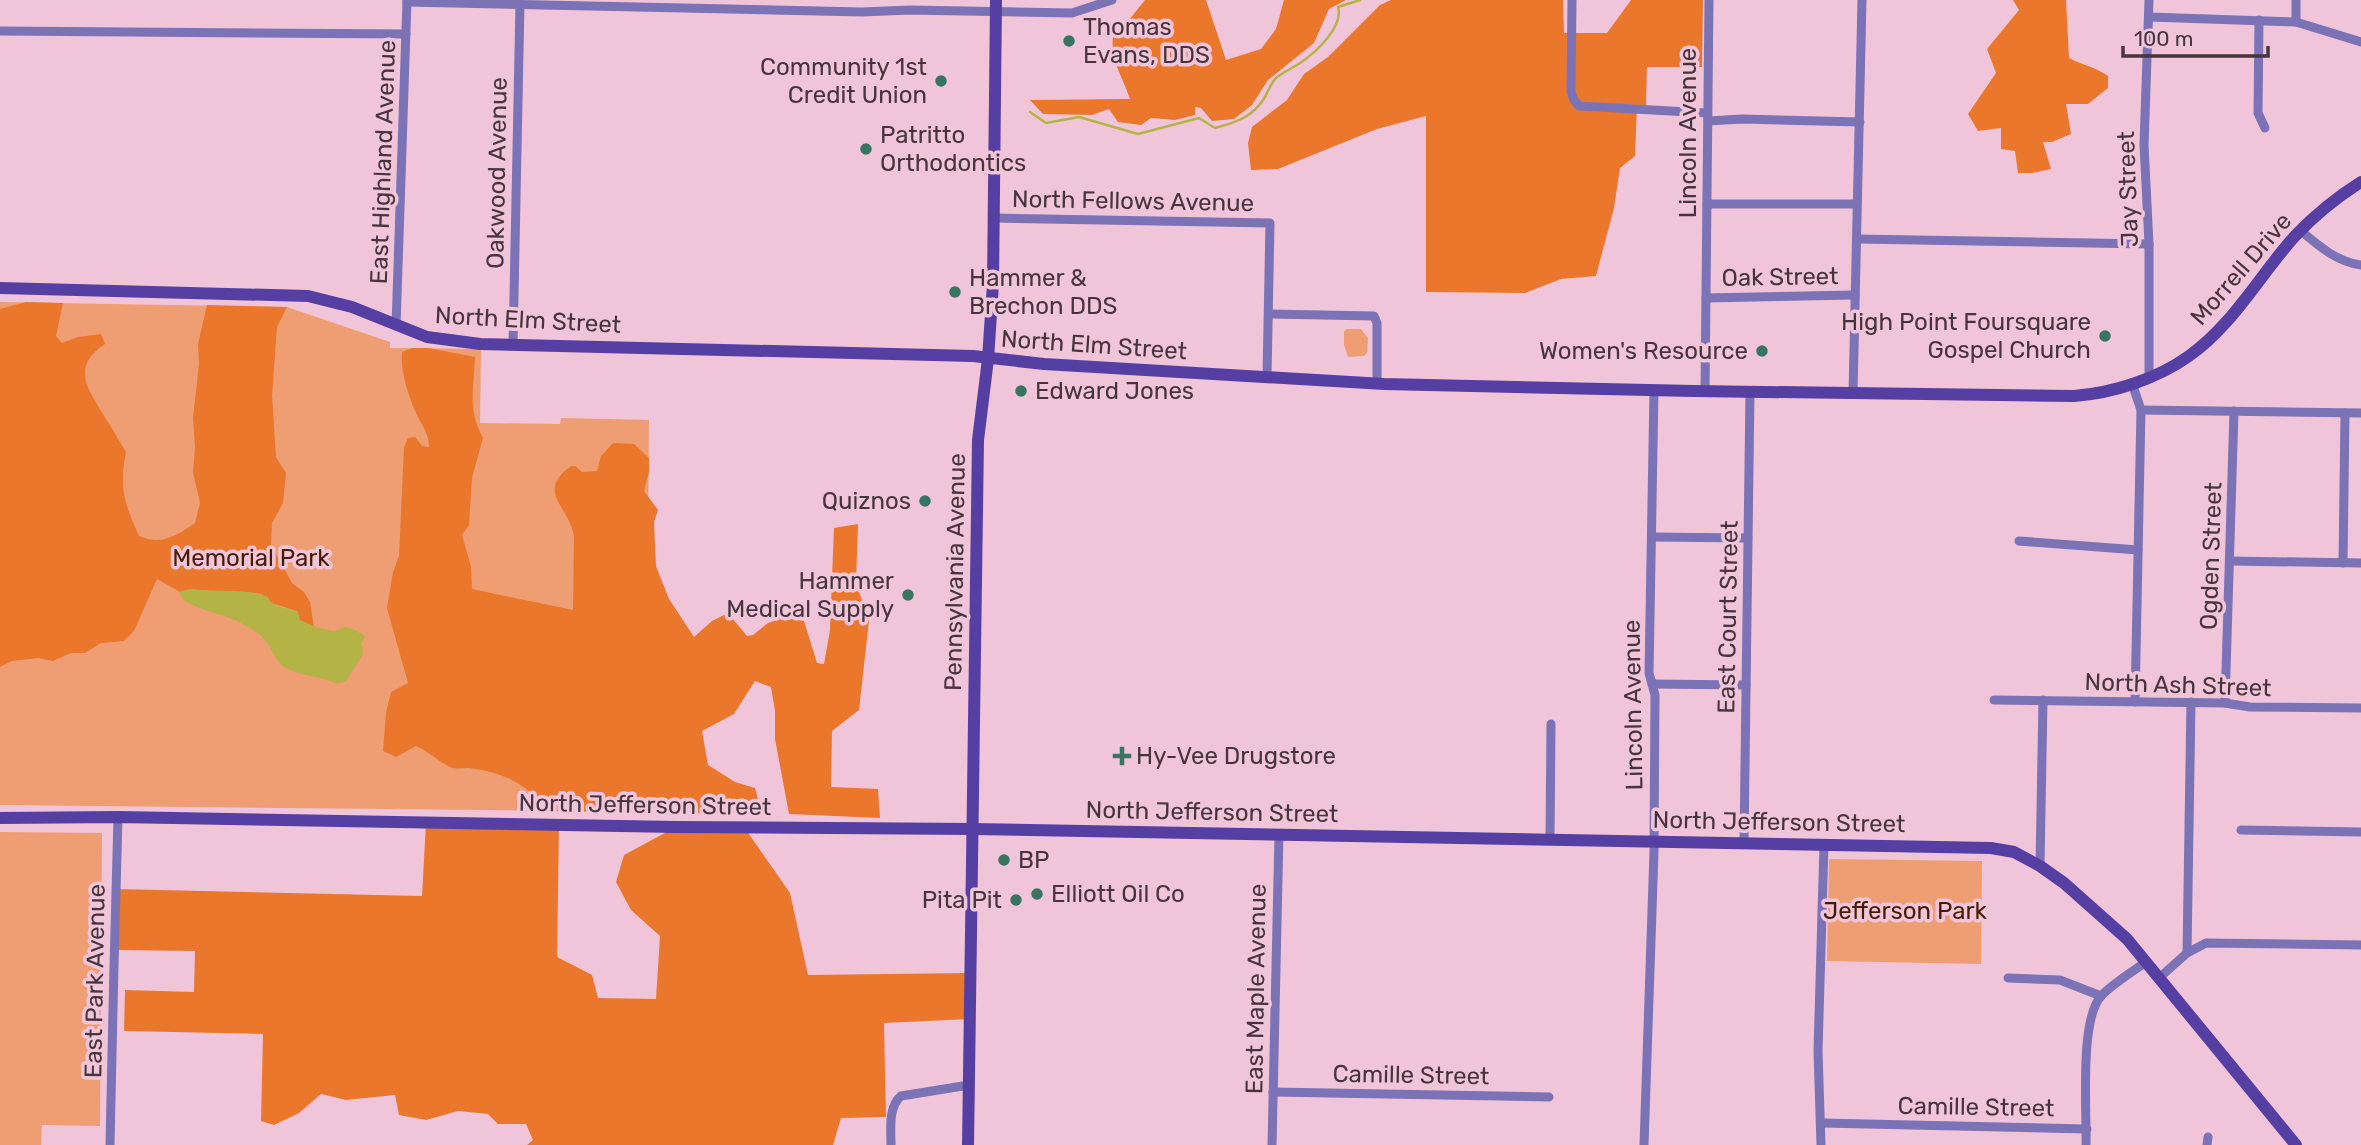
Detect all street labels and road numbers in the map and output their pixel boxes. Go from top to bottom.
street label: East Highland Avenue [365,39,401,285]
street label: Lincoln Avenue [1674,48,1702,218]
street label: Oakwood Avenue [481,77,513,269]
street label: Jay Street [2112,131,2144,247]
street label: North Fellows Avenue [1012,185,1254,217]
street label: Morrell Drive [2185,207,2297,331]
street label: Oak Street [1721,262,1839,292]
street label: North Elm Street [434,301,622,339]
street label: North Elm Street [1000,325,1188,365]
street label: Pennsylvania Avenue [939,453,971,691]
street label: Ogden Street [2194,482,2228,630]
street label: East Court Street [1712,520,1744,714]
street label: Lincoln Avenue [1618,619,1648,791]
street label: North Ash Street [2084,668,2272,702]
street label: North Jefferson Street [518,789,772,821]
street label: North Jefferson Street [1085,796,1339,828]
street label: North Jefferson Street [1652,806,1906,838]
street label: East Park Avenue [79,884,111,1078]
street label: East Maple Avenue [1240,884,1272,1094]
street label: Camille Street [1332,1060,1490,1090]
street label: Camille Street [1897,1092,2055,1122]

